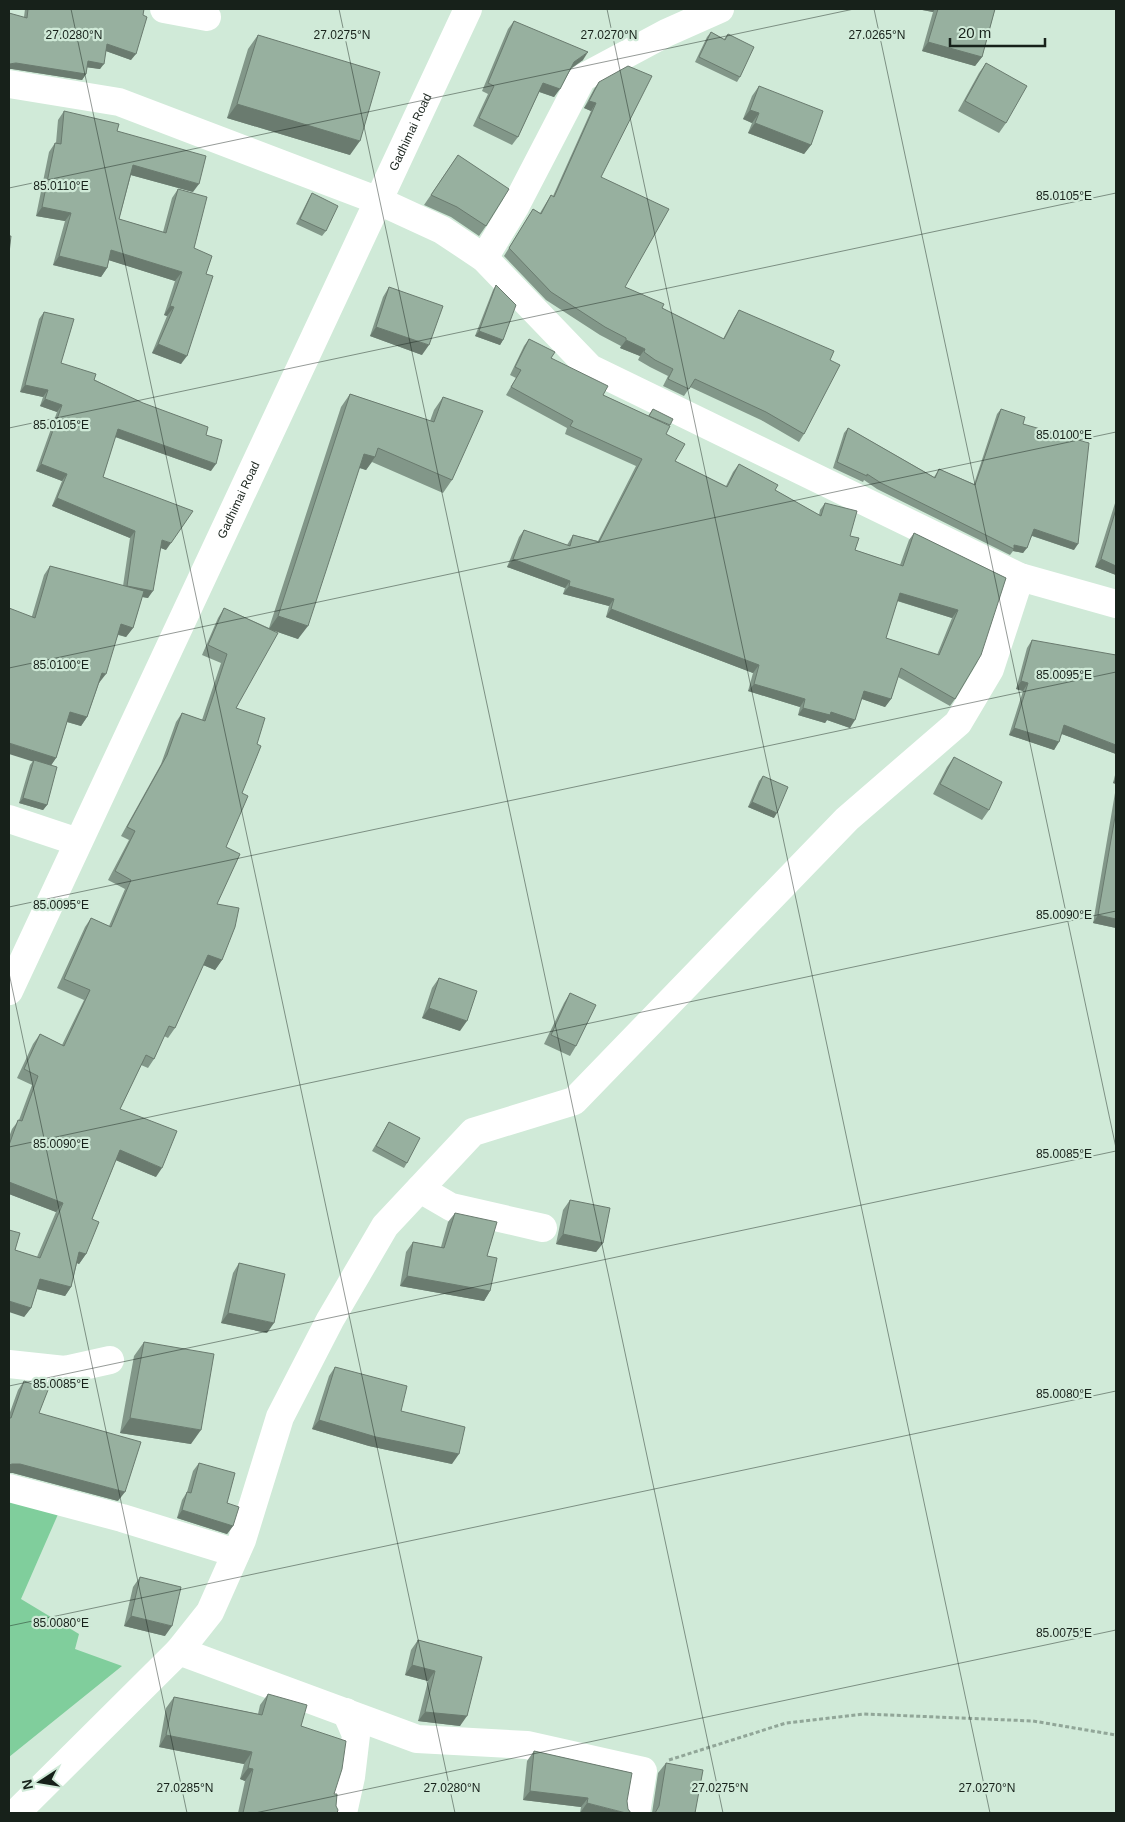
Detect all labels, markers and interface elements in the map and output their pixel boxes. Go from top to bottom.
scale bar [950,15,1045,47]
text: 20 m [958,24,991,41]
text: 27.0280°N [46,28,102,42]
text: 27.0275°N [314,28,370,42]
text: 27.0270°N [581,28,637,42]
text: 27.0265°N [849,28,905,42]
street label: Gadhimai Road [386,91,434,173]
text: 85.0110°E [33,179,89,193]
text: 85.0105°E [1036,189,1092,203]
text: 85.0105°E [33,418,89,432]
text: 85.0100°E [1036,428,1092,442]
street label: Gadhimai Road [214,459,263,541]
text: 85.0100°E [33,658,89,672]
text: 85.0095°E [1036,668,1092,682]
text: 85.0095°E [33,898,89,912]
text: 85.0090°E [1036,908,1092,922]
text: 85.0090°E [33,1137,89,1151]
text: 85.0085°E [1036,1147,1092,1161]
text: 85.0085°E [33,1377,89,1391]
text: 85.0080°E [1036,1387,1092,1401]
text: 85.0080°E [33,1616,89,1630]
text: 85.0075°E [1036,1626,1092,1640]
north arrow [15,1757,65,1807]
text: N [18,1778,36,1791]
text: 27.0285°N [157,1781,213,1795]
text: 27.0280°N [424,1781,480,1795]
text: 27.0275°N [692,1781,748,1795]
text: 27.0270°N [959,1781,1015,1795]

